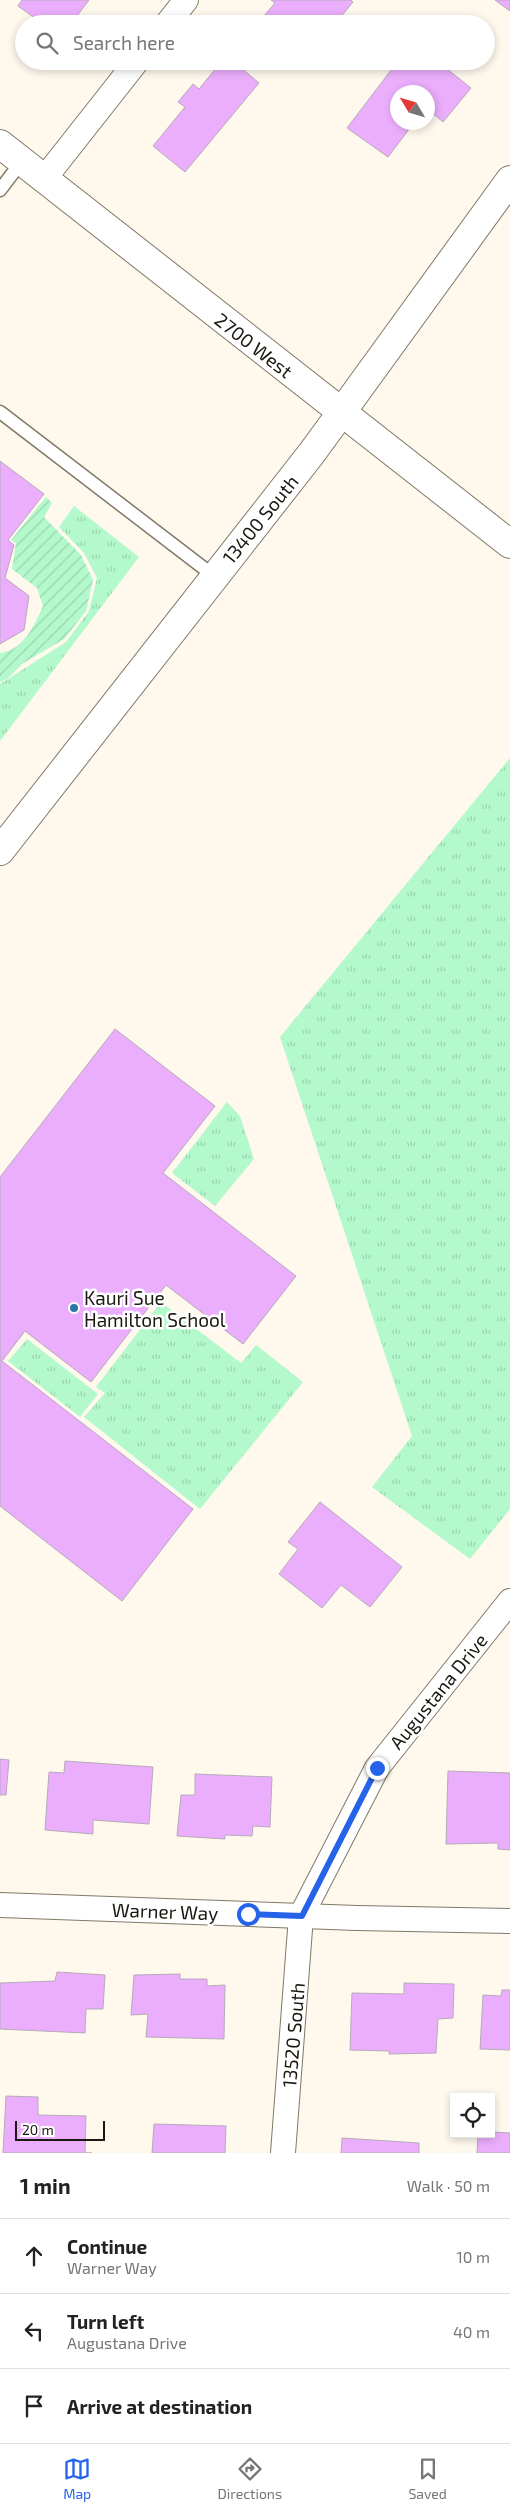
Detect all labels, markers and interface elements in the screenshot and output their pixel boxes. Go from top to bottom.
search box [15,15,495,70]
icon: search [33,29,61,57]
text: Search here [73,31,175,54]
north arrow [390,85,435,130]
street label: 2700 West [211,308,297,382]
street label: 13400 South [217,470,303,568]
place label: Kauri Sue Hamilton School [84,1286,226,1331]
marker: Kauri Sue Hamilton School [68,1302,80,1314]
street label: Augustana Drive [384,1629,492,1753]
route end [366,1757,389,1780]
street label: Warner Way [111,1898,219,1924]
route start [237,1903,260,1926]
street label: 13520 South [277,1982,309,2088]
map controls [450,2093,495,2138]
button: locate [450,2093,495,2138]
scale bar [15,2118,105,2141]
text: 20 m [22,2121,54,2138]
text: 1 min [20,2173,71,2198]
text: Walk · 50 m [407,2176,490,2195]
text: Continue [67,2235,147,2258]
icon: ahead [20,2242,48,2270]
text: 10 m [456,2247,490,2266]
text: Warner Way [67,2258,157,2277]
text: Turn left [67,2310,144,2333]
icon: left [20,2317,48,2345]
text: 40 m [453,2322,490,2341]
text: Augustana Drive [67,2333,187,2352]
icon: arrive [20,2392,48,2420]
text: Arrive at destination [67,2395,252,2418]
tab: Map [63,2455,91,2502]
tab: Directions [218,2455,282,2502]
tab: Saved [408,2455,447,2502]

